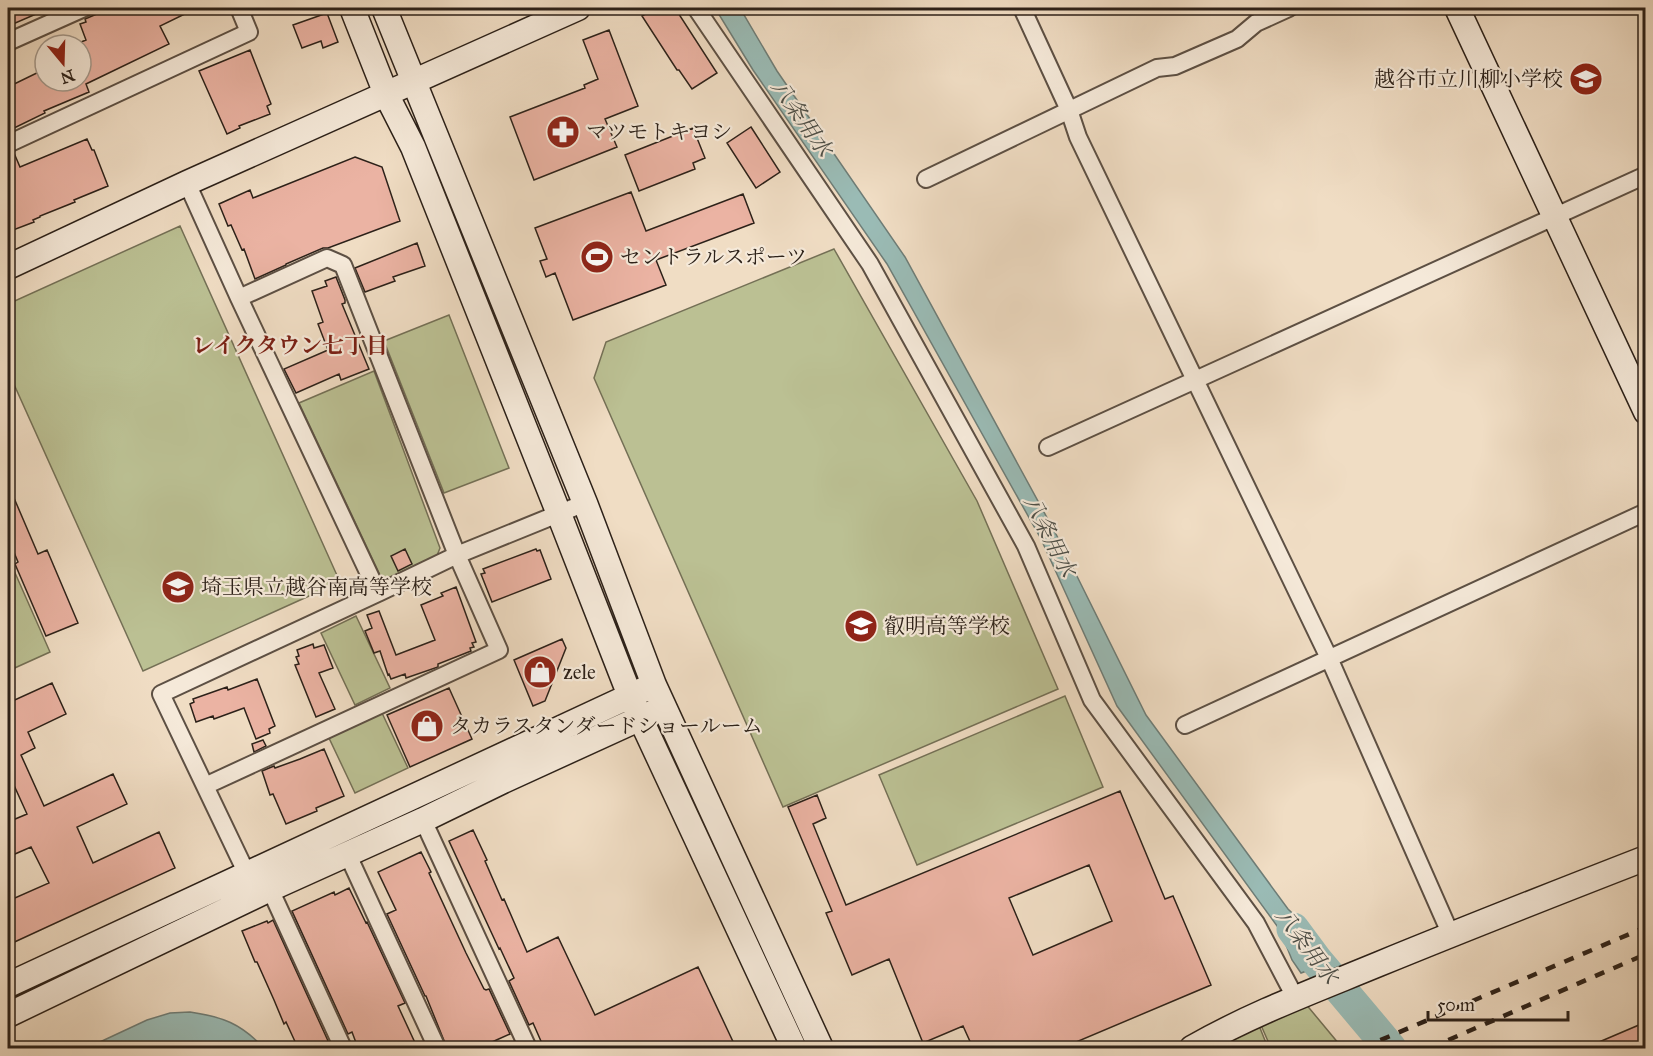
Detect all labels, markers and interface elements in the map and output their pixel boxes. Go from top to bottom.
north arrow [33,33,93,93]
school or university icon: 越谷市立川柳小学校 [1568,61,1604,97]
text: N [58,66,77,88]
place label: 越谷市立川柳小学校 [1374,66,1563,92]
water label: 八条用水 [766,74,839,163]
pharmacy icon: マツモトキヨシ [545,114,581,150]
place label: マツモトキヨシ [586,119,732,145]
sports icon: セントラルスポーツ [579,239,615,275]
place label: セントラルスポーツ [620,244,807,270]
district label: レイクタウン七丁目 [192,332,388,359]
water label: 八条用水 [1018,491,1083,583]
school or university icon: 埼玉県立越谷南高等学校 [160,569,196,605]
place label: 埼玉県立越谷南高等学校 [201,574,432,600]
school or university icon: 叡明高等学校 [843,608,879,644]
place label: 叡明高等学校 [884,613,1010,639]
shop icon: zele [522,654,558,690]
place label: zele [563,659,596,685]
shop icon: タカラスタンダードショールーム [409,708,445,744]
place label: タカラスタンダードショールーム [450,713,763,739]
water label: 八条用水 [1270,903,1345,991]
scale bar [1428,984,1568,1022]
text: 50 m [1437,994,1475,1016]

